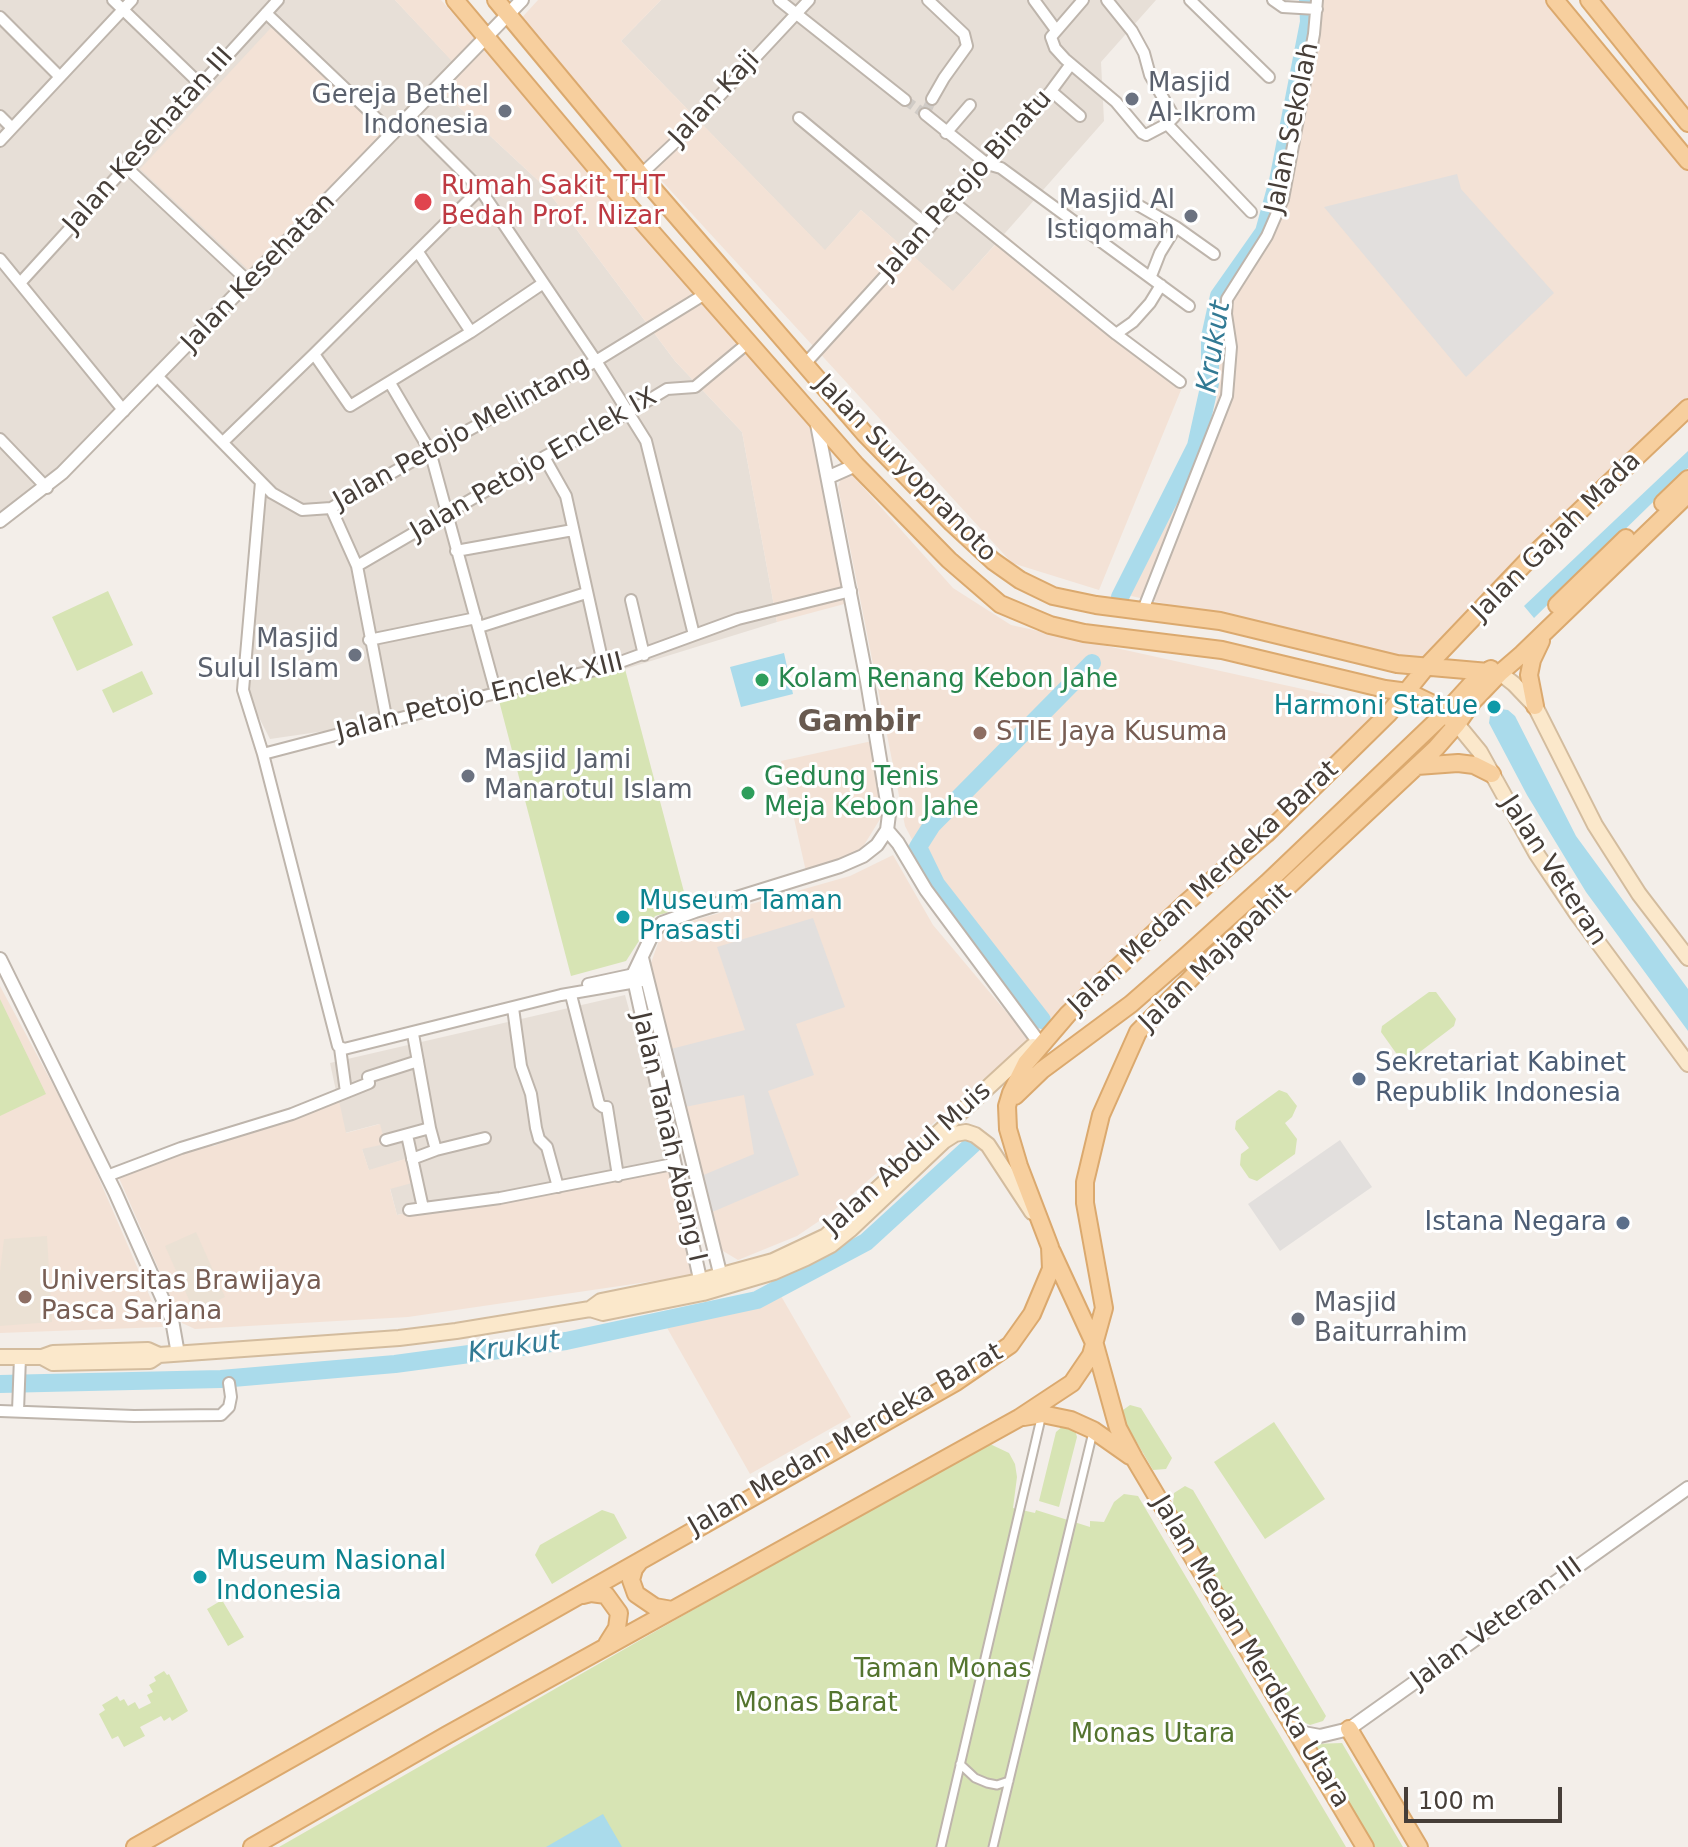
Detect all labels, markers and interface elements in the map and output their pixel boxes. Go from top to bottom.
street label: Jalan Sekolah [1260,40,1326,216]
street label: Jalan Kesehatan III [57,42,241,240]
street label: Jalan Kaji [663,45,767,153]
place label: Masjid Al-Ikrom [1148,68,1256,130]
place label: Gereja Bethel Indonesia [312,80,489,142]
street label: Jalan Petojo Binatu [873,84,1059,286]
marker: Masjid Al-Ikrom [1123,90,1141,108]
marker: Gereja Bethel Indonesia [496,102,514,120]
place label: Rumah Sakit THT Bedah Prof. Nizar [441,171,665,232]
place label: Masjid Al Istiqomah [1046,185,1175,246]
street label: Jalan Kesehatan [176,187,342,359]
marker: Rumah Sakit THT Bedah Prof. Nizar [412,191,434,213]
marker: Masjid Al Istiqomah [1182,207,1200,225]
water label: Krukut [1191,299,1239,395]
street label: Jalan Petojo Melintang [328,350,596,518]
street label: Jalan Suryopranoto [808,369,1002,569]
street label: Jalan Petojo Enclek IX [405,382,663,548]
street label: Jalan Gajah Mada [1466,446,1648,628]
place label: Masjid Sulul Islam [197,624,339,686]
marker: Masjid Sulul Islam [346,646,364,664]
street label: Jalan Petojo Enclek XIII [333,647,627,749]
place label: Kolam Renang Kebon Jahe [778,664,1118,696]
marker: Kolam Renang Kebon Jahe [753,671,771,689]
place label: Harmoni Statue [1274,691,1478,723]
marker: Harmoni Statue [1485,698,1503,716]
district label: Gambir [798,705,920,741]
place label: STIE Jaya Kusuma [996,717,1227,749]
marker: STIE Jaya Kusuma [971,724,989,742]
place label: Masjid Jami Manarotul Islam [484,745,693,806]
street label: Jalan Medan Merdeka Barat [1063,755,1345,1021]
place label: Gedung Tenis Meja Kebon Jahe [764,762,979,824]
marker: Masjid Jami Manarotul Islam [459,767,477,785]
marker: Gedung Tenis Meja Kebon Jahe [739,784,757,802]
street label: Jalan Veteran [1493,790,1613,952]
street label: Jalan Majapahit [1133,878,1299,1038]
place label: Museum Taman Prasasti [639,886,843,948]
marker: Museum Taman Prasasti [614,908,632,926]
street label: Jalan Tanah Abang I [624,1009,712,1265]
place label: Sekretariat Kabinet Republik Indonesia [1375,1048,1626,1110]
marker: Sekretariat Kabinet Republik Indonesia [1350,1070,1368,1088]
street label: Jalan Abdul Muis [818,1076,998,1242]
place label: Istana Negara [1424,1207,1607,1239]
marker: Istana Negara [1614,1214,1632,1232]
place label: Universitas Brawijaya Pasca Sarjana [41,1266,322,1328]
marker: Universitas Brawijaya Pasca Sarjana [16,1288,34,1306]
place label: Masjid Baiturrahim [1314,1288,1468,1350]
marker: Masjid Baiturrahim [1289,1310,1307,1328]
water label: Krukut [466,1325,562,1371]
street label: Jalan Medan Merdeka Barat [683,1337,1009,1543]
street label: Jalan Medan Merdeka Utara [1144,1490,1356,1814]
place label: Museum Nasional Indonesia [216,1546,446,1608]
street label: Jalan Veteran III [1405,1551,1589,1697]
marker: Museum Nasional Indonesia [191,1568,209,1586]
park label: Taman Monas [854,1654,1032,1686]
park label: Monas Barat [734,1688,898,1720]
park label: Monas Utara [1071,1719,1235,1751]
scale bar [1408,1771,1566,1821]
text: 100 m [1418,1787,1495,1815]

